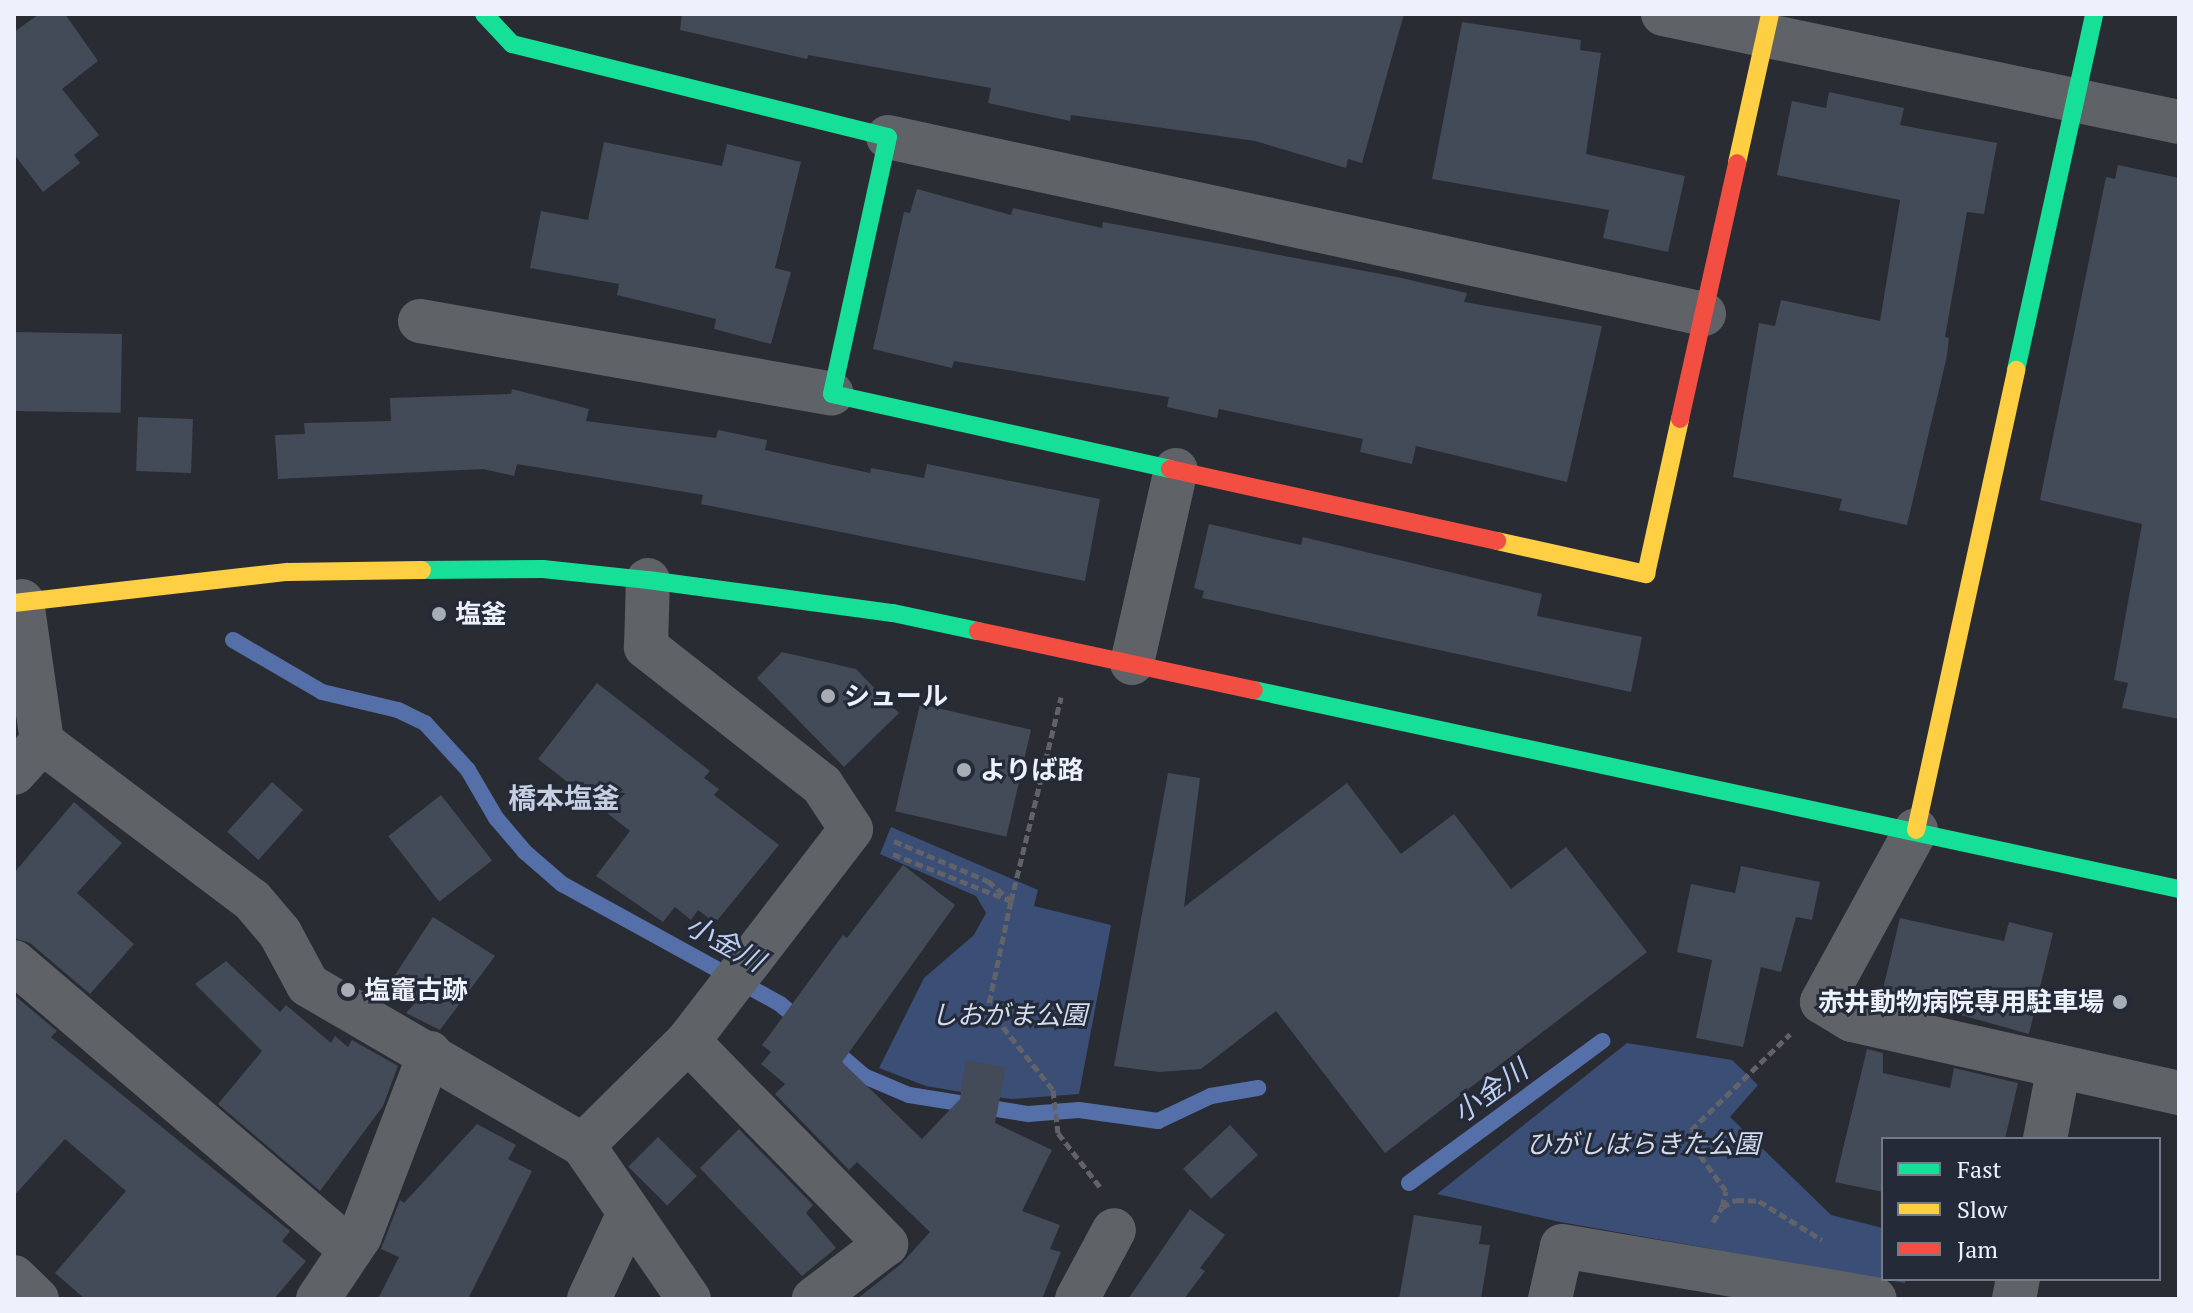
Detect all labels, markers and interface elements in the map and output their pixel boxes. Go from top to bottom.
place label: 塩釜 [455,598,507,630]
marker: 塩釜 [430,605,448,623]
place label: シュール [844,680,948,712]
marker: シュール [819,687,837,705]
place label: よりば路 [980,754,1084,786]
marker: よりば路 [955,761,973,779]
district label: 橋本塩釜 [508,781,620,815]
water label: 小金川 [680,908,770,978]
place label: 塩竈古跡 [364,974,468,1006]
marker: 塩竈古跡 [339,981,357,999]
place label: 赤井動物病院専用駐車場 [1818,986,2104,1018]
marker: 赤井動物病院専用駐車場 [2111,993,2129,1011]
park label: しおがま公園 [931,999,1087,1031]
water label: 小金川 [1446,1053,1534,1129]
park label: ひがしはらきた公園 [1526,1128,1760,1160]
legend [1881,1137,2161,1281]
text: Fast [1957,1153,2001,1185]
text: Slow [1957,1193,2008,1225]
text: Jam [1957,1233,1998,1265]

